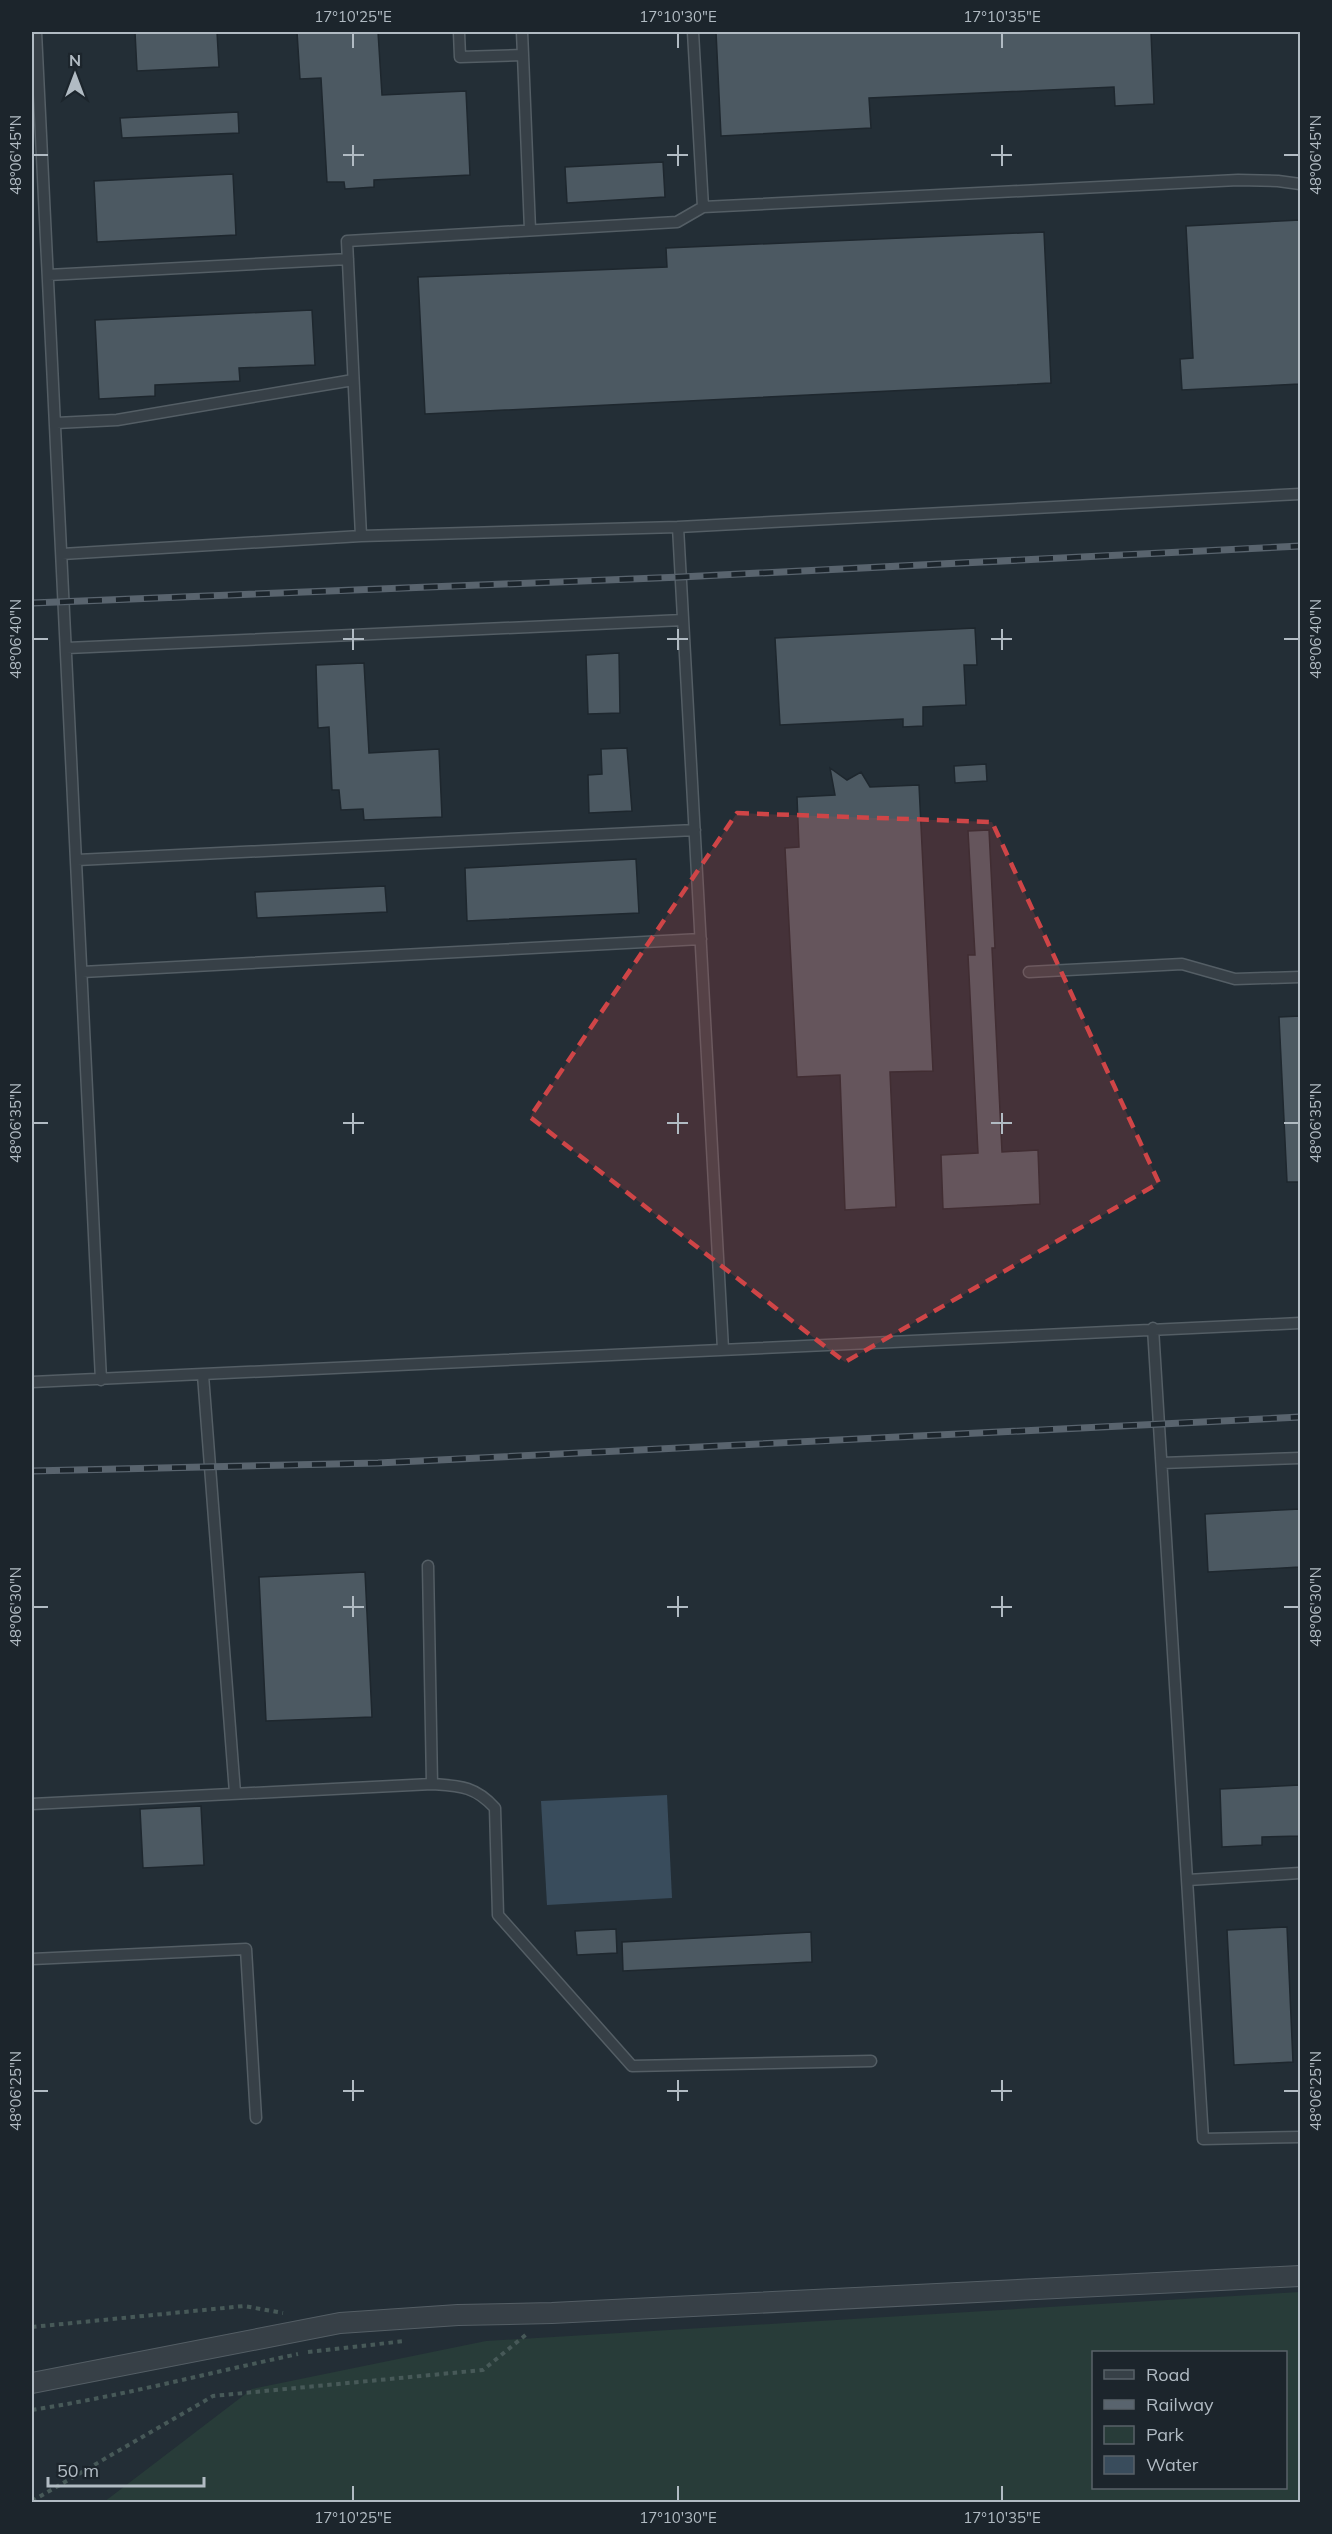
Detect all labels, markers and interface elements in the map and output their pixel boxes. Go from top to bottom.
text: 17°10'25"E [314,7,392,26]
text: 17°10'30"E [639,7,717,26]
text: 17°10'35"E [963,7,1041,26]
north arrow [45,45,105,105]
text: N [69,50,81,70]
text: 48°06'45"N [6,115,25,195]
text: 48°06'45"N [1306,115,1325,195]
text: 48°06'40"N [6,599,25,679]
text: 48°06'40"N [1306,599,1325,679]
text: 48°06'35"N [6,1083,25,1163]
text: 48°06'35"N [1306,1083,1325,1163]
text: 48°06'30"N [6,1567,25,1647]
text: 48°06'30"N [1306,1567,1325,1647]
text: 48°06'25"N [6,2051,25,2131]
text: 48°06'25"N [1306,2051,1325,2131]
legend [1092,2351,1287,2489]
text: Road [1146,2363,1190,2386]
text: Railway [1146,2393,1214,2416]
text: Park [1146,2423,1185,2446]
scale bar [48,2450,204,2488]
text: Water [1146,2453,1199,2476]
text: 50 m [57,2459,99,2482]
text: 17°10'25"E [314,2508,392,2527]
text: 17°10'30"E [639,2508,717,2527]
text: 17°10'35"E [963,2508,1041,2527]

